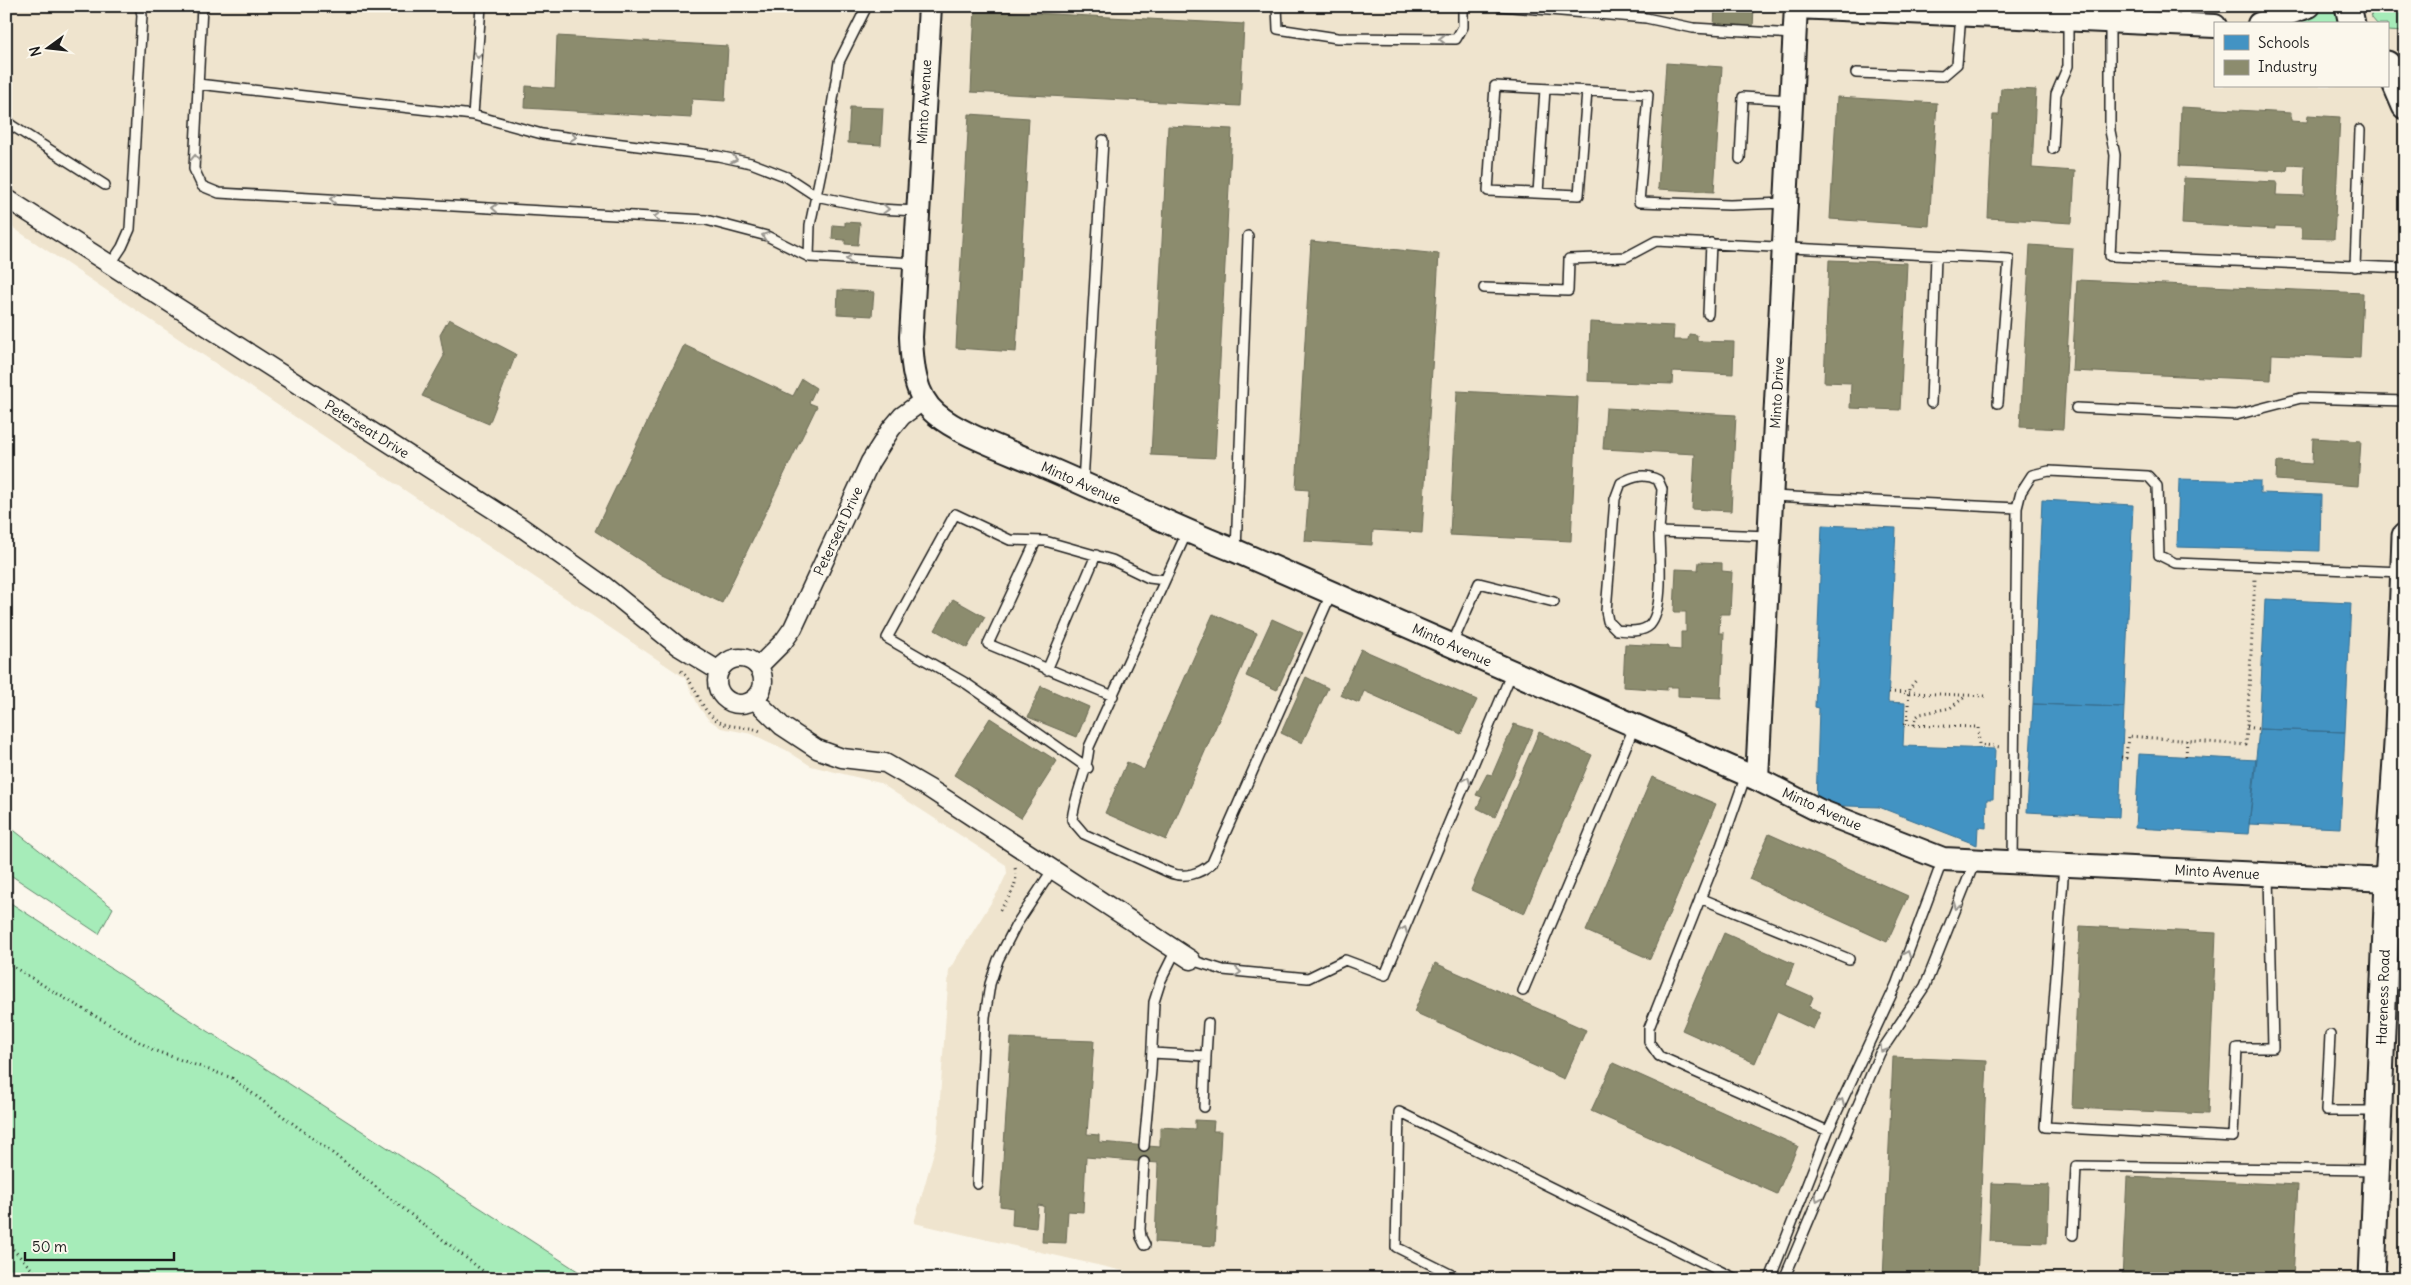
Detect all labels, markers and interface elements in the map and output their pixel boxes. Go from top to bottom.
north arrow [22,22,72,72]
legend [2214,22,2388,88]
text: Schools [2258,33,2310,52]
one-way arrow [1438,34,1446,44]
text: N [25,44,45,58]
one-way arrow [472,51,483,59]
text: Industry [2258,57,2317,76]
street label: Minto Avenue [913,59,935,145]
one-way arrow [568,132,577,142]
one-way arrow [190,153,200,161]
one-way arrow [729,153,738,164]
one-way arrow [329,194,337,205]
one-way arrow [491,203,499,214]
one-way arrow [882,204,890,215]
one-way arrow [653,212,661,222]
one-way arrow [761,232,770,242]
one-way arrow [845,254,853,265]
street label: Minto Drive [1766,357,1788,429]
street label: Peterseat Drive [321,396,413,462]
street label: Minto Avenue [1038,457,1124,509]
street label: Peterseat Drive [809,484,867,578]
street label: Minto Avenue [1409,619,1495,671]
one-way arrow [1461,776,1471,785]
street label: Minto Avenue [1779,783,1865,835]
street label: Minto Avenue [2174,861,2260,883]
one-way arrow [1953,901,1963,910]
one-way arrow [1397,926,1408,935]
street label: Hareness Road [2372,949,2394,1045]
one-way arrow [1901,950,1911,959]
one-way arrow [1234,966,1242,977]
one-way arrow [1879,1044,1889,1053]
one-way arrow [1835,1098,1846,1107]
one-way arrow [1814,1193,1825,1202]
scale bar [25,1230,174,1262]
text: 50 m [32,1237,67,1256]

